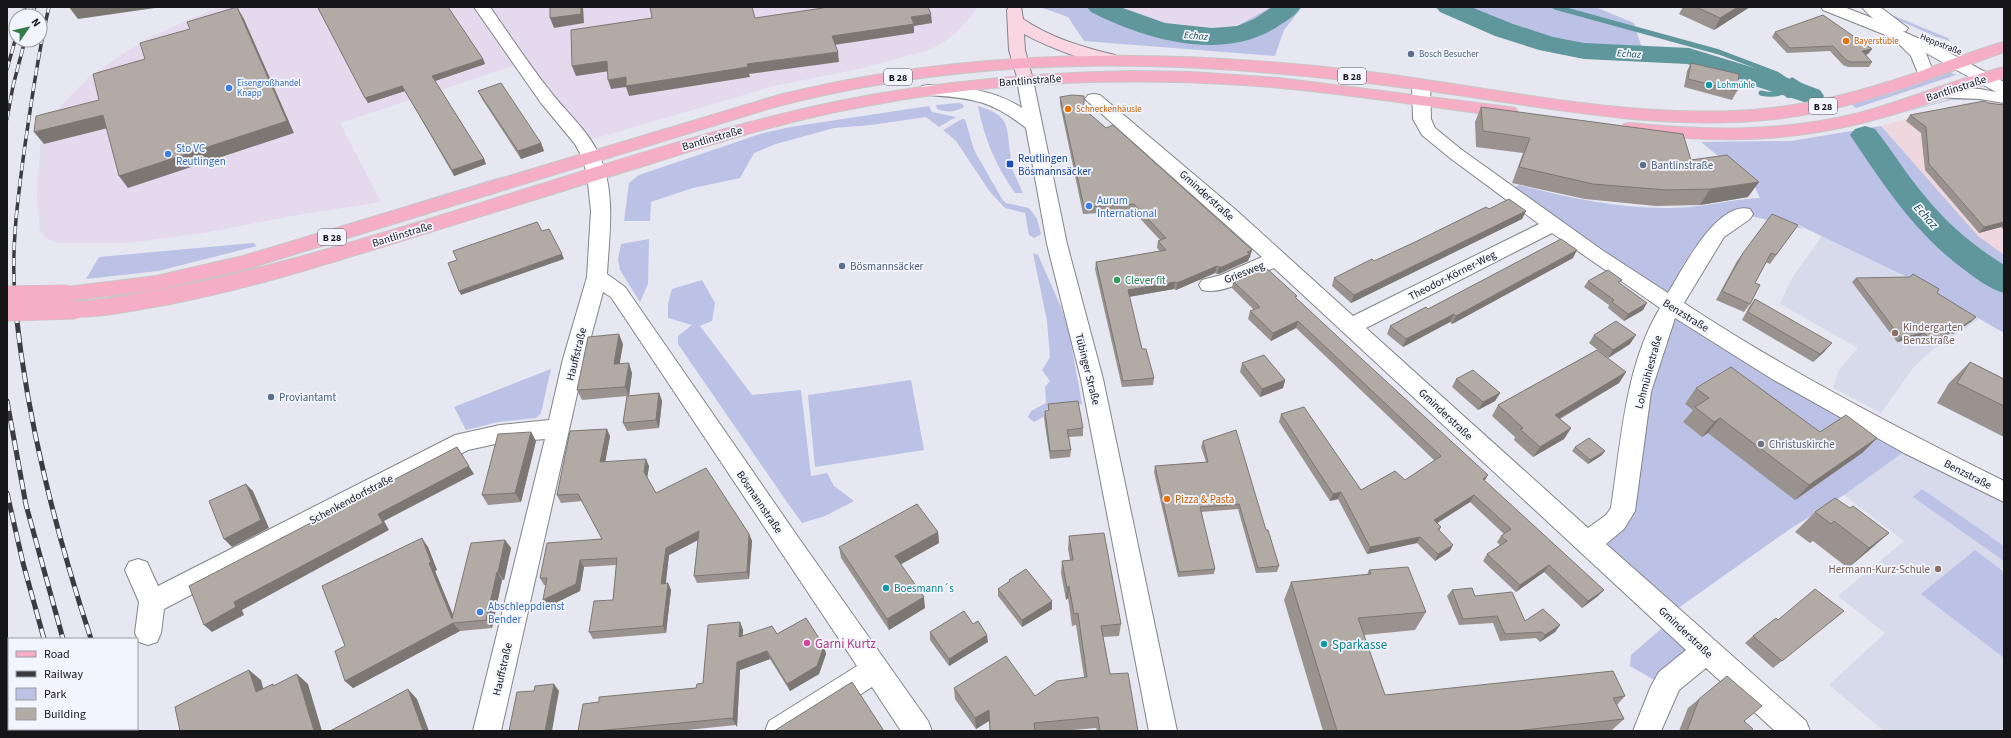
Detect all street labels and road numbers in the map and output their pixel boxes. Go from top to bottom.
street label: Heppstraße [1918,30,1964,59]
road number: B 28 [1338,68,1366,84]
road number: B 28 [884,69,912,85]
street label: Bantlinstraße [998,71,1062,90]
street label: Bantlinstraße [1924,72,1989,105]
road number: B 28 [1809,98,1837,114]
street label: Bantlinstraße [680,123,745,154]
street label: Gminderstraße [1176,167,1238,224]
street label: Bantlinstraße [370,218,435,251]
road number: B 28 [318,229,346,245]
street label: Theodor-Körner-Weg [1406,247,1499,304]
street label: Griesweg [1222,257,1267,287]
street label: Benzstraße [1660,295,1712,336]
street label: Hauffstraße [563,326,590,382]
street label: Tübinger Straße [1071,332,1104,407]
street label: Lohmühlestraße [1631,333,1666,411]
street label: Gminderstraße [1415,385,1476,444]
street label: Benzstraße [1941,456,1995,493]
street label: Bösmannstraße [733,468,786,537]
street label: Schenkendorfstraße [307,471,396,528]
street label: Gminderstraße [1655,603,1716,662]
street label: Hauffstraße [489,641,516,697]

